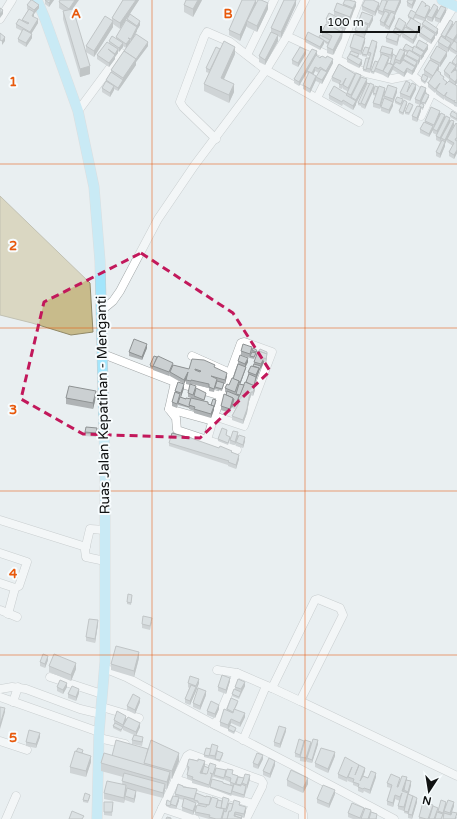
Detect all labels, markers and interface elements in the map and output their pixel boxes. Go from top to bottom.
text: A [71,6,81,22]
text: B [223,6,233,22]
scale bar [321,8,419,34]
text: 100 m [327,15,364,29]
text: 1 [9,74,17,90]
text: 2 [9,238,17,254]
street label: Ruas Jalan Kepatihan - Menganti [93,295,113,515]
text: 3 [9,402,17,418]
text: 4 [9,566,18,582]
text: 5 [9,730,17,746]
north arrow [409,771,449,811]
text: N [421,793,433,808]

